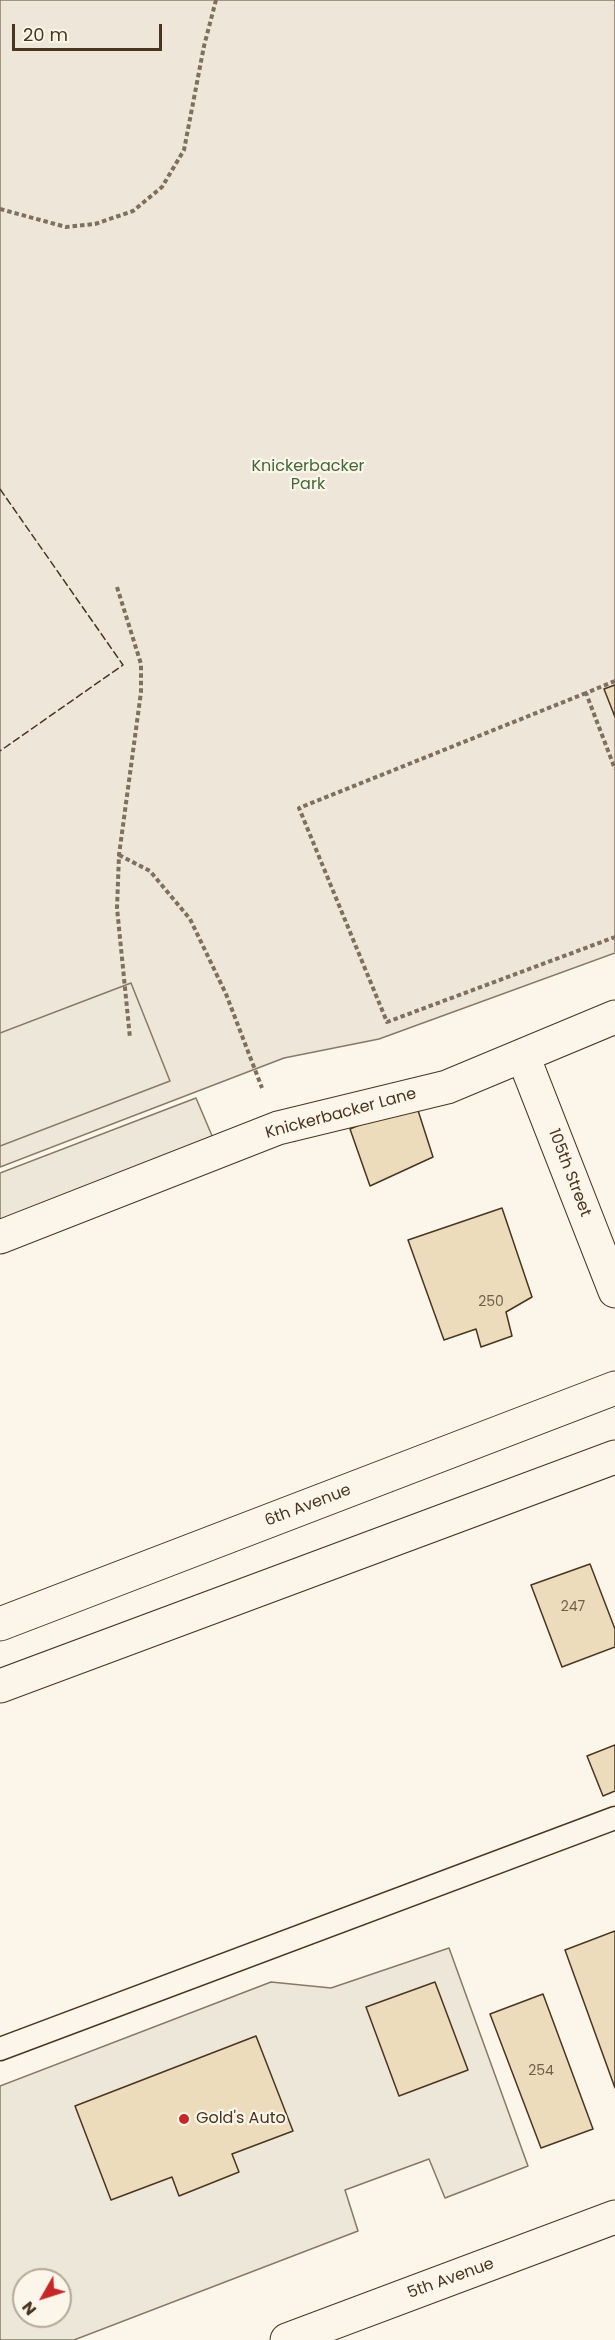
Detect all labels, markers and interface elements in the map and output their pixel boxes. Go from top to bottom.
scale bar [15,12,165,50]
text: 20 m [23,22,68,47]
park label: Knickerbacker Park [251,457,365,495]
street label: Knickerbacker Lane [264,1085,418,1143]
street label: 105th Street [543,1126,595,1220]
house number: 250 [478,1294,504,1310]
street label: 6th Avenue [262,1481,354,1531]
house number: 247 [561,1599,585,1615]
house number: 254 [528,2063,554,2079]
place label: Gold's Auto [196,2109,286,2129]
marker: Gold's Auto [177,2112,191,2126]
street label: 5th Avenue [405,2255,497,2303]
north arrow [12,2268,72,2328]
text: N [16,2296,42,2320]

